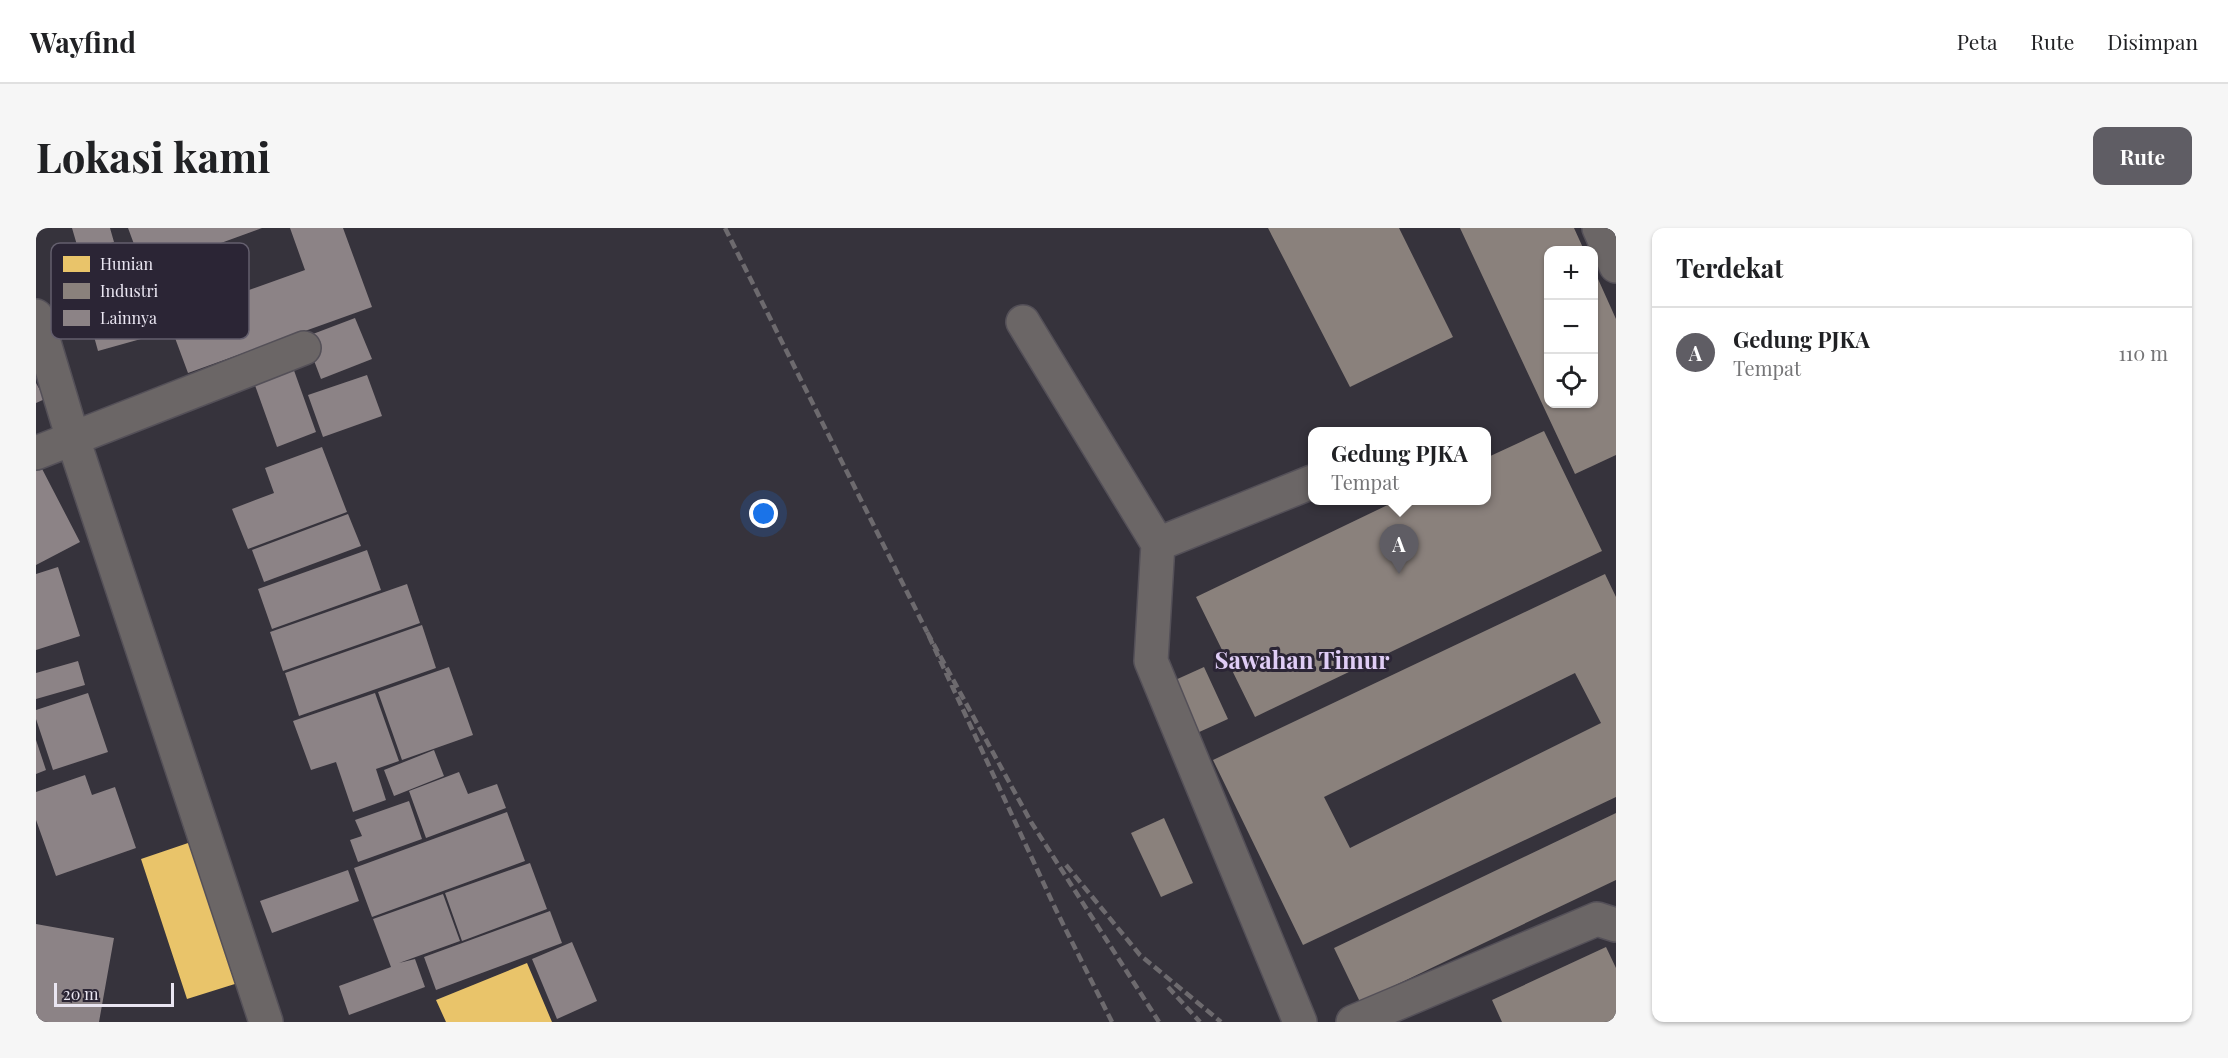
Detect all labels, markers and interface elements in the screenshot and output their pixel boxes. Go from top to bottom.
text: Wayfind [30,23,136,60]
text: Peta [1957,27,1997,55]
text: Rute [2030,27,2074,55]
text: Disimpan [2107,27,2198,55]
button: Rute [2093,127,2192,185]
text: Lokasi kami [36,128,270,184]
legend [51,243,249,339]
map controls [1544,246,1598,408]
button: + [1544,246,1598,300]
text: Terdekat [1676,250,1783,285]
text: Hunian [100,253,153,274]
text: Industri [100,280,159,301]
button: − [1544,300,1598,354]
text: Lainnya [100,307,157,328]
text: Gedung PJKA [1733,324,1870,354]
text: A [1689,339,1702,366]
text: 110 m [2118,339,2168,366]
button: locate [1544,354,1598,408]
text: Tempat [1733,354,1801,381]
popup [1308,427,1491,505]
text: Gedung PJKA [1331,438,1468,468]
text: Tempat [1331,468,1399,495]
your location [749,499,778,528]
pin: A [1380,524,1418,574]
district label: Sawahan Timur [1214,643,1390,675]
scale bar [54,980,174,1008]
text: 20 m [63,983,98,1004]

